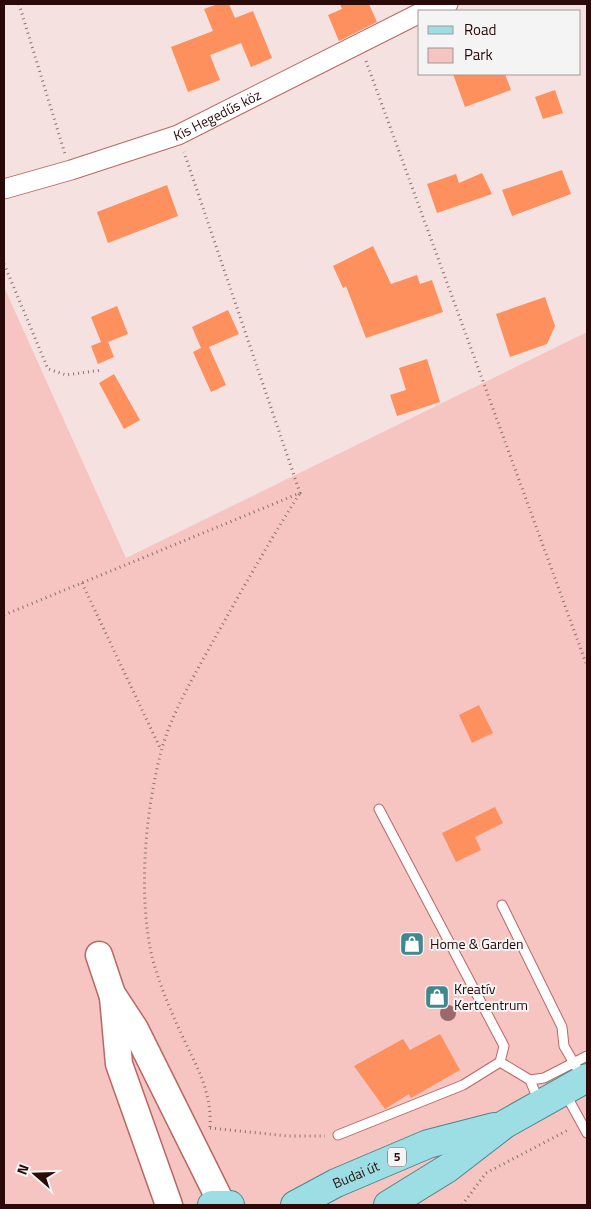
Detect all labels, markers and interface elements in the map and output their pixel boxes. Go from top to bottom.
legend [418,10,581,75]
text: Road [464,18,496,41]
text: Park [464,43,493,66]
street label: Kis Hegedűs köz [171,84,265,146]
shop icon: Home & Garden [399,931,425,957]
place label: Home & Garden [430,933,524,954]
place label: Kreatív Kertcentrum [454,978,528,1015]
shop icon: Kreatív Kertcentrum [424,984,450,1010]
road number: 5 [388,1148,406,1166]
north arrow [10,1149,60,1199]
street label: Budai út [329,1155,382,1193]
text: N [11,1161,34,1178]

